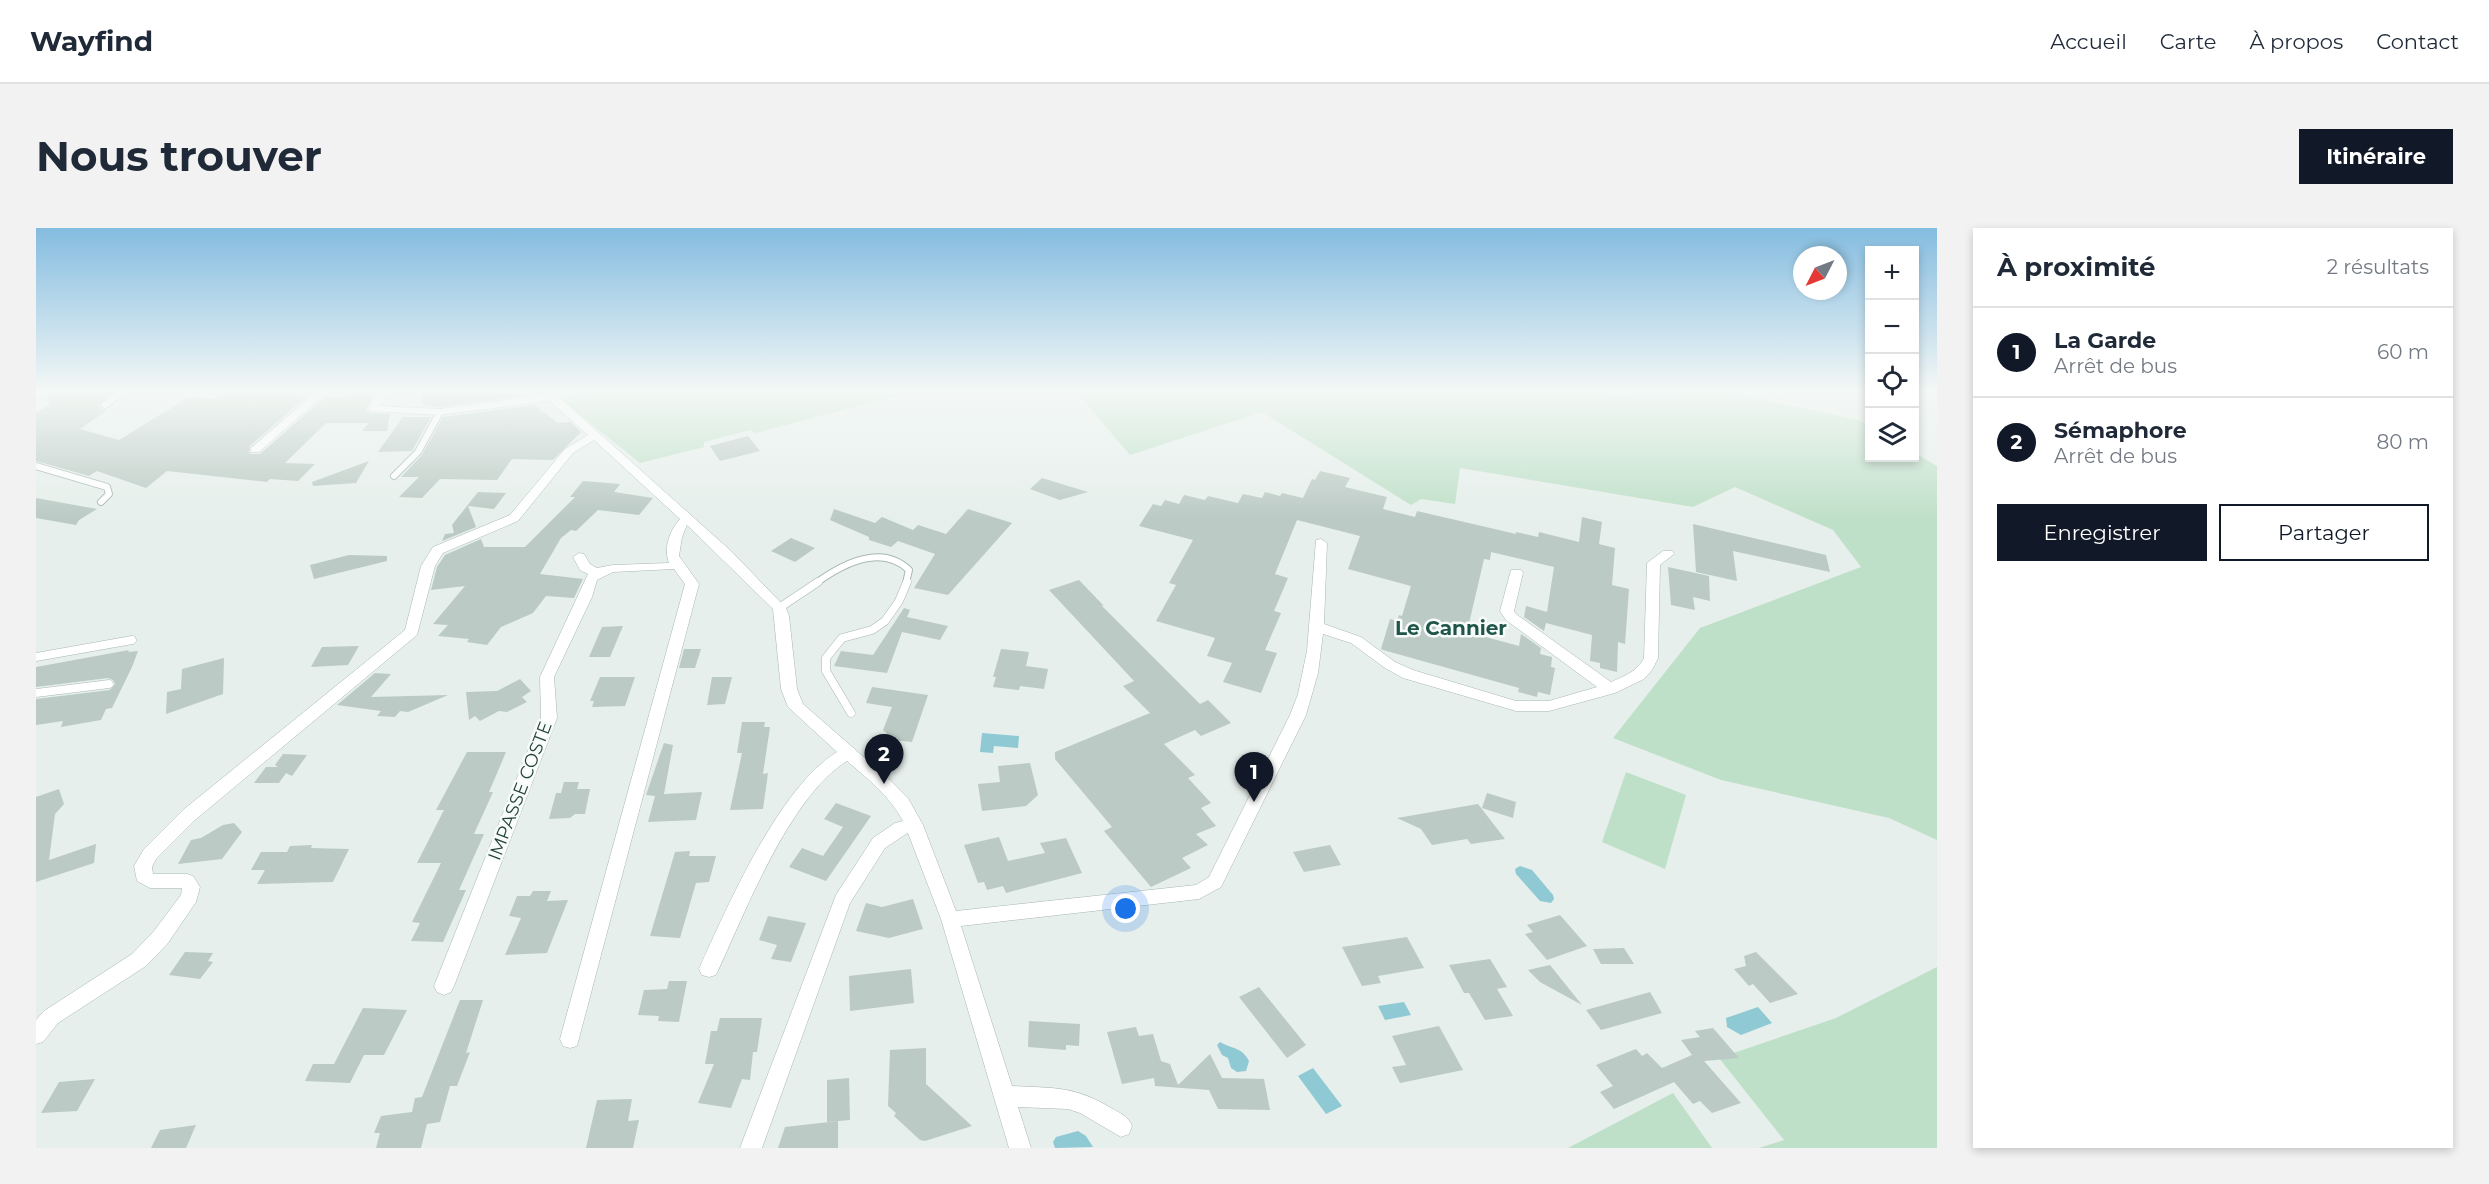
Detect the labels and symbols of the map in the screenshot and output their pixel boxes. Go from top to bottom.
north arrow [1793,246,1847,300]
district label: Le Cannier [1395,616,1507,640]
street label: IMPASSE COSTE [483,718,557,864]
pin: 2 [864,734,904,784]
pin: 1 [1234,752,1274,802]
your location [1111,894,1140,923]

